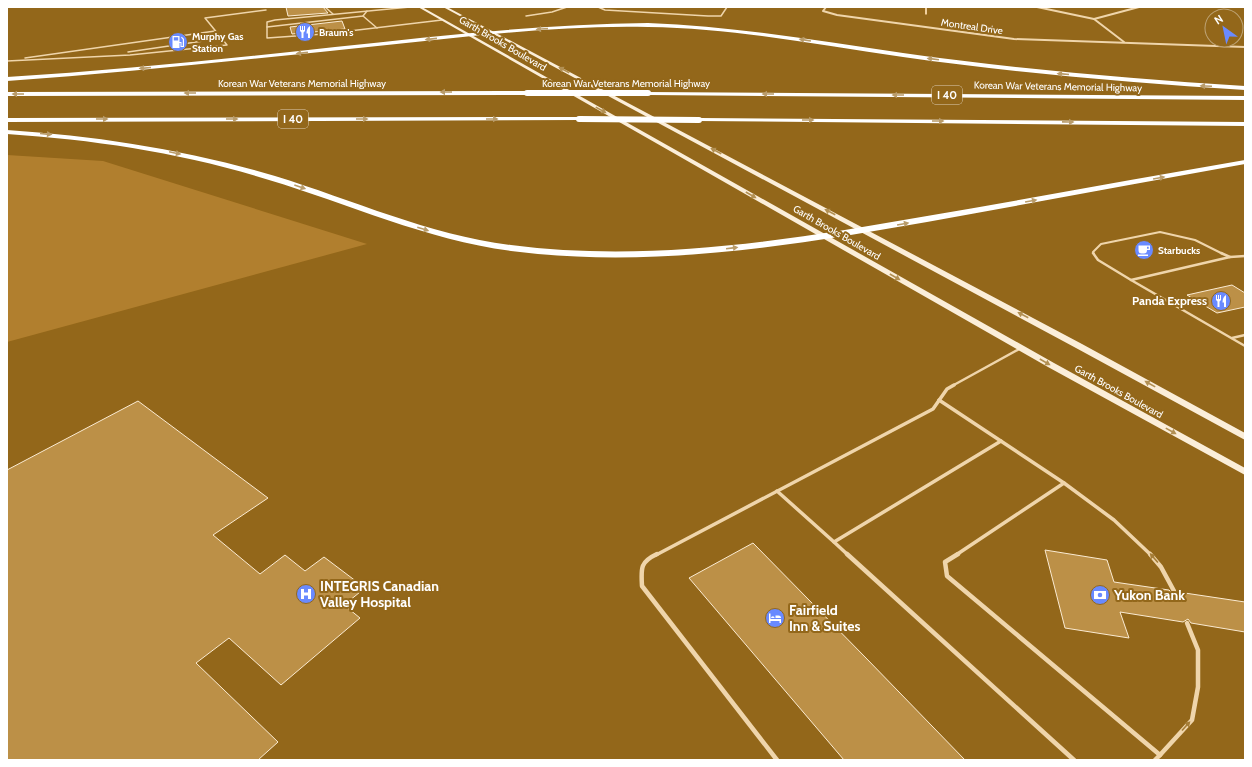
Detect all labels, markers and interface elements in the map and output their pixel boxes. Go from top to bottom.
north arrow [1204,8,1244,48]
text: N [1211,12,1226,28]
street label: Garth Brooks Boulevard [457,13,549,74]
street label: Montreal Drive [940,16,1004,37]
restaurant icon: Braum's [294,21,316,43]
place label: Braum's [319,26,353,39]
one-way arrow [536,26,548,33]
place label: Murphy Gas Station [192,30,244,55]
fuel station icon: Murphy Gas Station [167,31,189,53]
one-way arrow [425,36,437,42]
one-way arrow [799,37,811,43]
one-way arrow [296,49,308,56]
one-way arrow [927,56,940,62]
one-way arrow [139,65,151,72]
one-way arrow [558,66,570,73]
one-way arrow [1057,71,1069,78]
street label: Korean War Veterans Memorial Highway [218,77,386,90]
street label: Korean War Veterans Memorial Highway [542,77,710,90]
street label: Korean War Veterans Memorial Highway [974,79,1142,94]
one-way arrow [1199,83,1212,89]
road number: I 40 [932,86,962,104]
one-way arrow [439,89,452,95]
one-way arrow [183,90,196,96]
one-way arrow [11,91,24,97]
one-way arrow [761,91,774,97]
one-way arrow [892,91,904,98]
one-way arrow [595,107,607,114]
road number: I 40 [278,110,308,128]
one-way arrow [96,116,109,122]
one-way arrow [226,116,239,122]
one-way arrow [356,116,369,122]
one-way arrow [486,116,499,122]
one-way arrow [802,117,815,123]
one-way arrow [932,118,945,124]
one-way arrow [1062,119,1075,125]
one-way arrow [40,131,52,138]
one-way arrow [710,147,721,154]
one-way arrow [168,150,181,156]
one-way arrow [1153,175,1165,181]
one-way arrow [294,185,306,191]
one-way arrow [745,192,757,198]
one-way arrow [1025,197,1037,203]
street label: Garth Brooks Boulevard [791,202,883,263]
one-way arrow [824,209,836,215]
one-way arrow [897,220,909,226]
one-way arrow [417,226,429,232]
cafe icon: Starbucks [1133,239,1155,261]
place label: Starbucks [1158,244,1200,257]
one-way arrow [726,245,738,251]
one-way arrow [889,274,901,281]
restaurant icon: Panda Express [1210,290,1232,312]
place label: Panda Express [1132,293,1207,308]
one-way arrow [1017,312,1029,319]
one-way arrow [1039,358,1051,365]
street label: Garth Brooks Boulevard [1072,362,1165,421]
one-way arrow [1144,381,1155,388]
one-way arrow [1165,428,1177,435]
one-way arrow [1149,553,1158,563]
place label: INTEGRIS Canadian Valley Hospital [320,577,439,611]
hospital icon: INTEGRIS Canadian Valley Hospital [295,583,317,605]
bank icon: Yukon Bank [1089,584,1111,606]
place label: Yukon Bank [1113,586,1185,604]
place label: Fairfield Inn & Suites [789,601,861,635]
hotel icon: Fairfield Inn & Suites [764,607,786,629]
one-way arrow [1181,722,1190,731]

